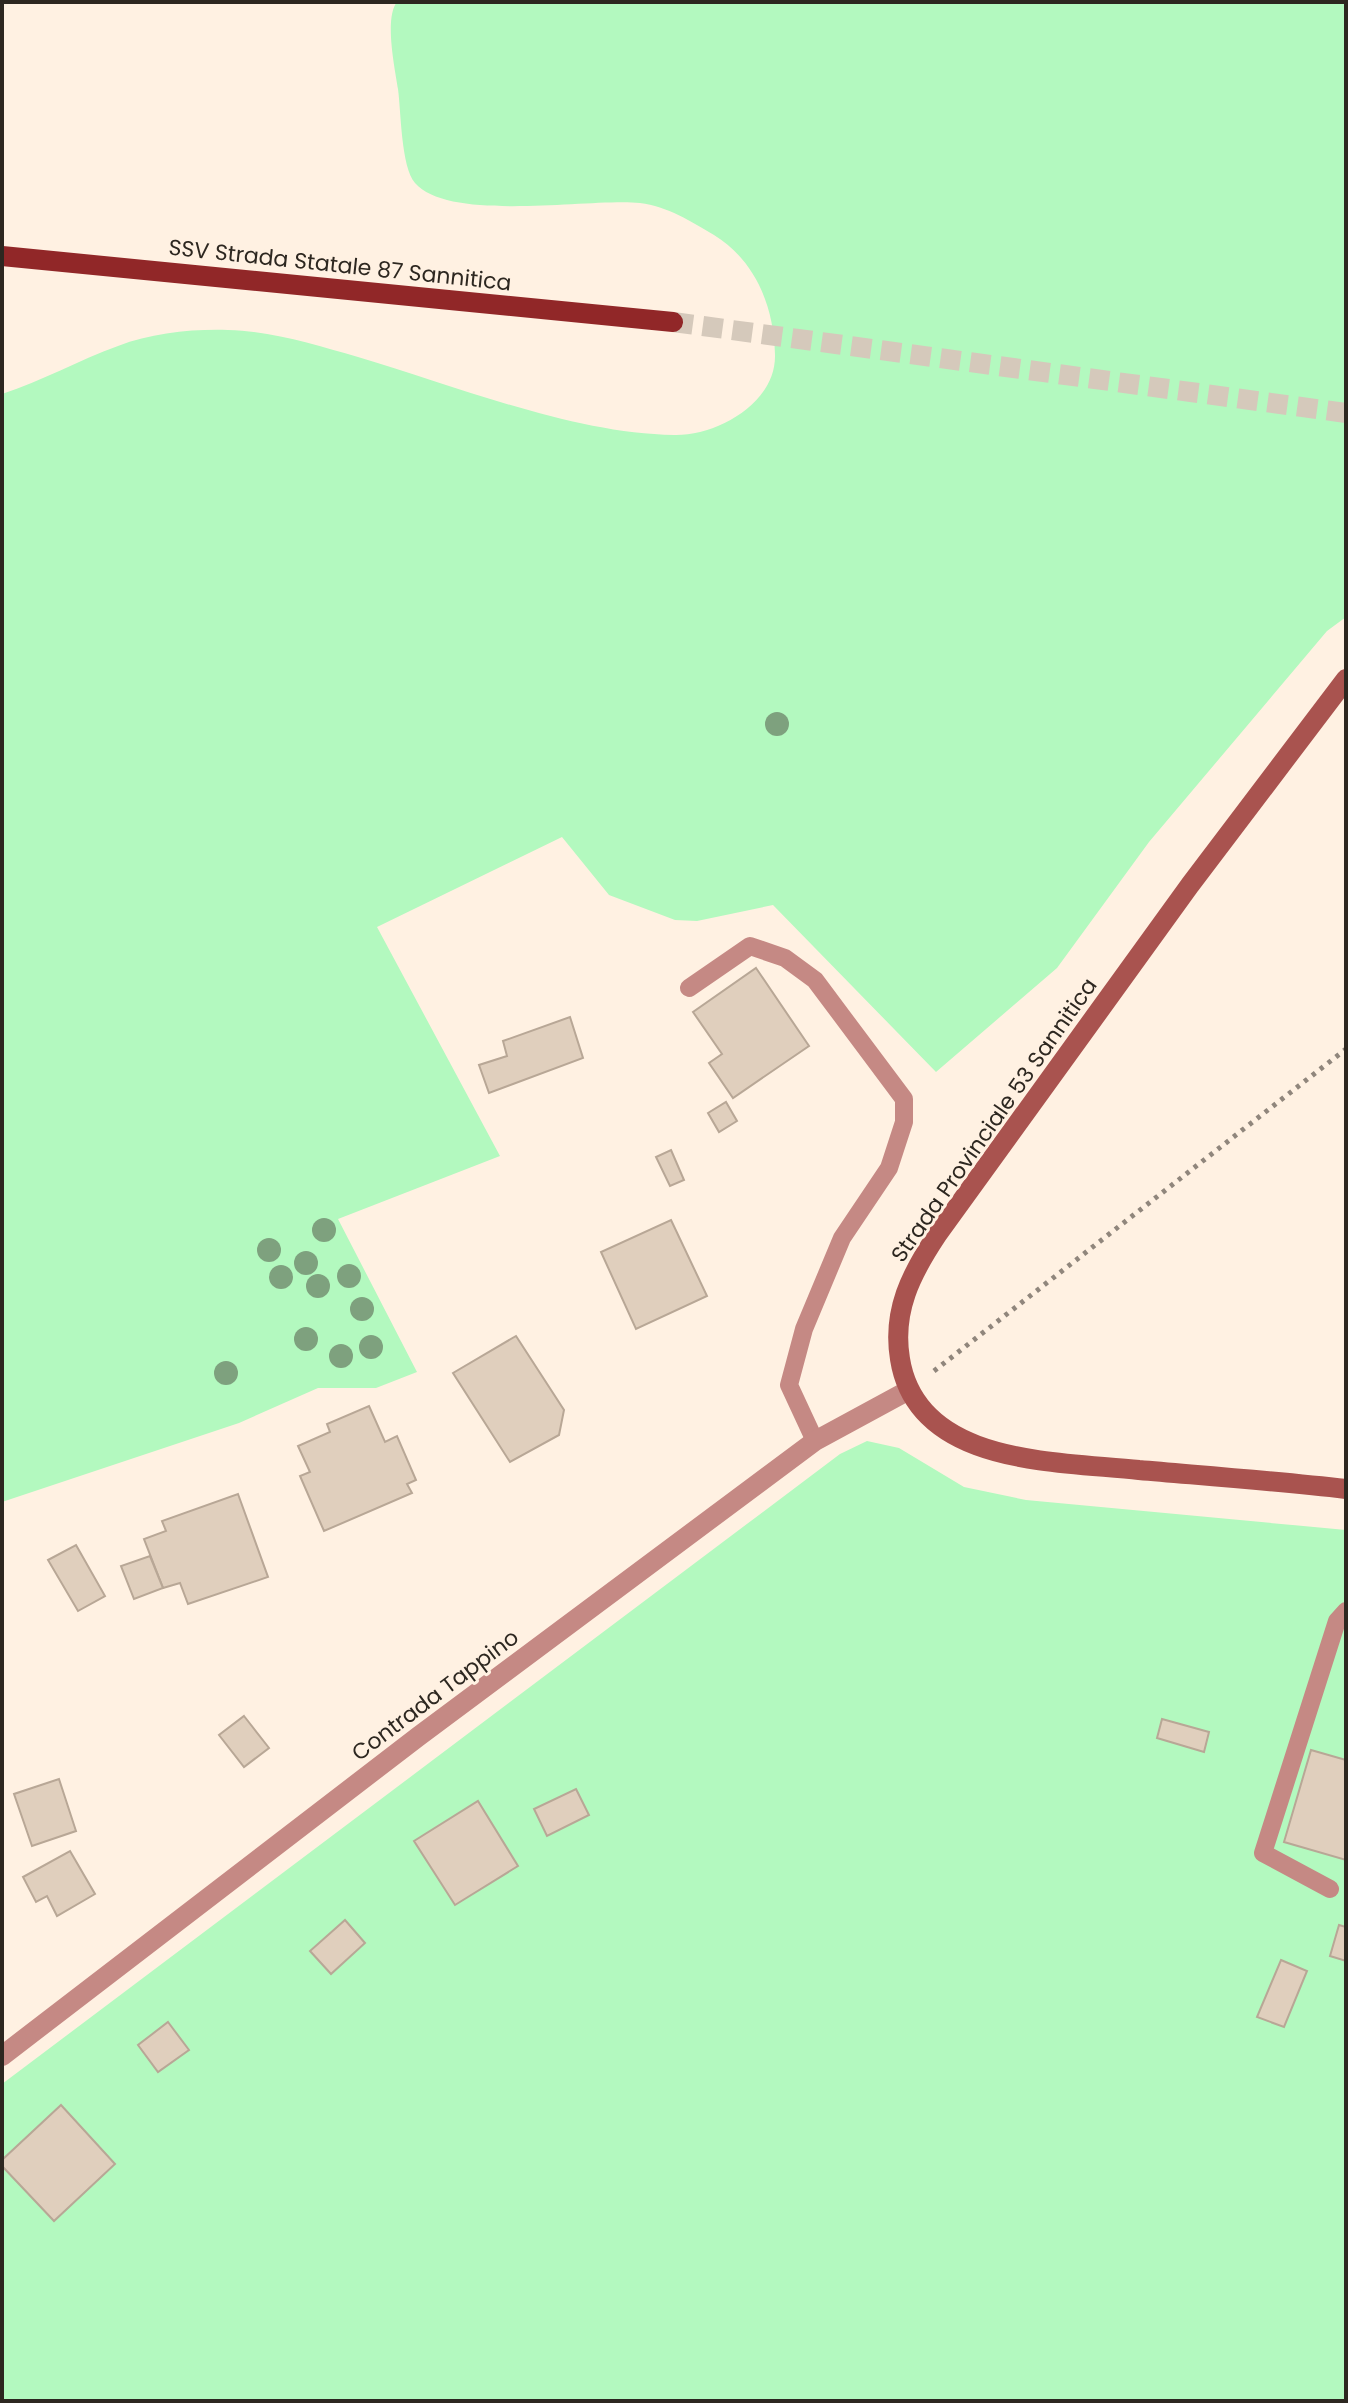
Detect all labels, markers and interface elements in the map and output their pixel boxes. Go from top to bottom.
street label: SSV Strada Statale 87 Sannitica [167,232,513,298]
street label: Strada Provinciale 53 Sannitica [884,972,1104,1268]
street label: Contrada Tappino [345,1622,525,1768]

